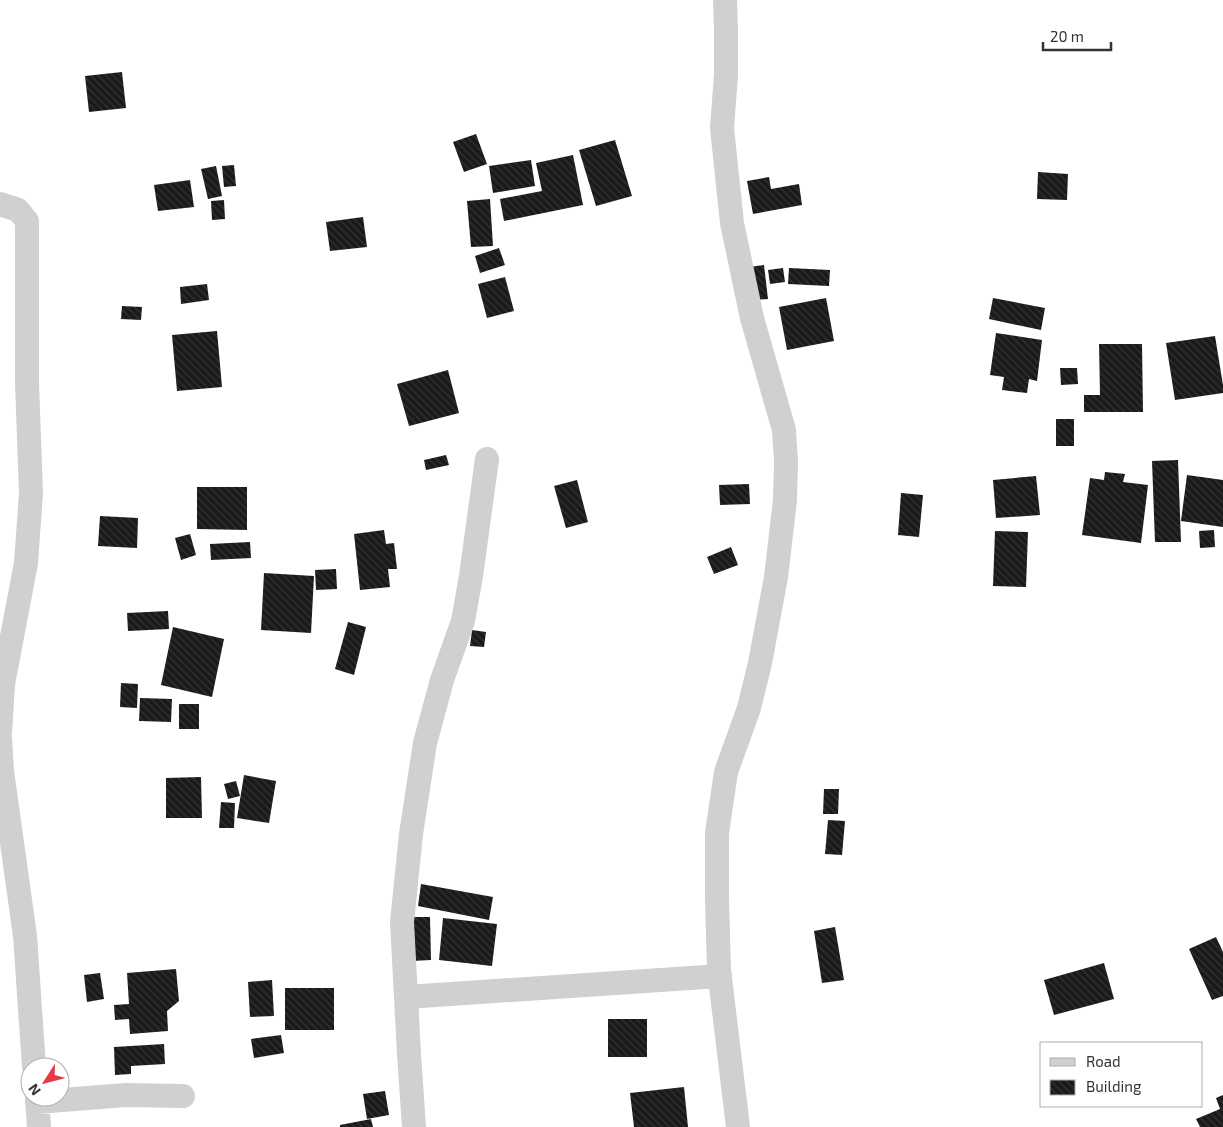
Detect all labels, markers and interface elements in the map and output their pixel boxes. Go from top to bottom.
scale bar [1043,20,1110,52]
text: 20 m [1050,27,1084,45]
legend [1040,1042,1203,1107]
text: Road [1086,1052,1121,1070]
north arrow [20,1057,70,1107]
text: Building [1086,1077,1142,1095]
text: N [24,1081,44,1099]

